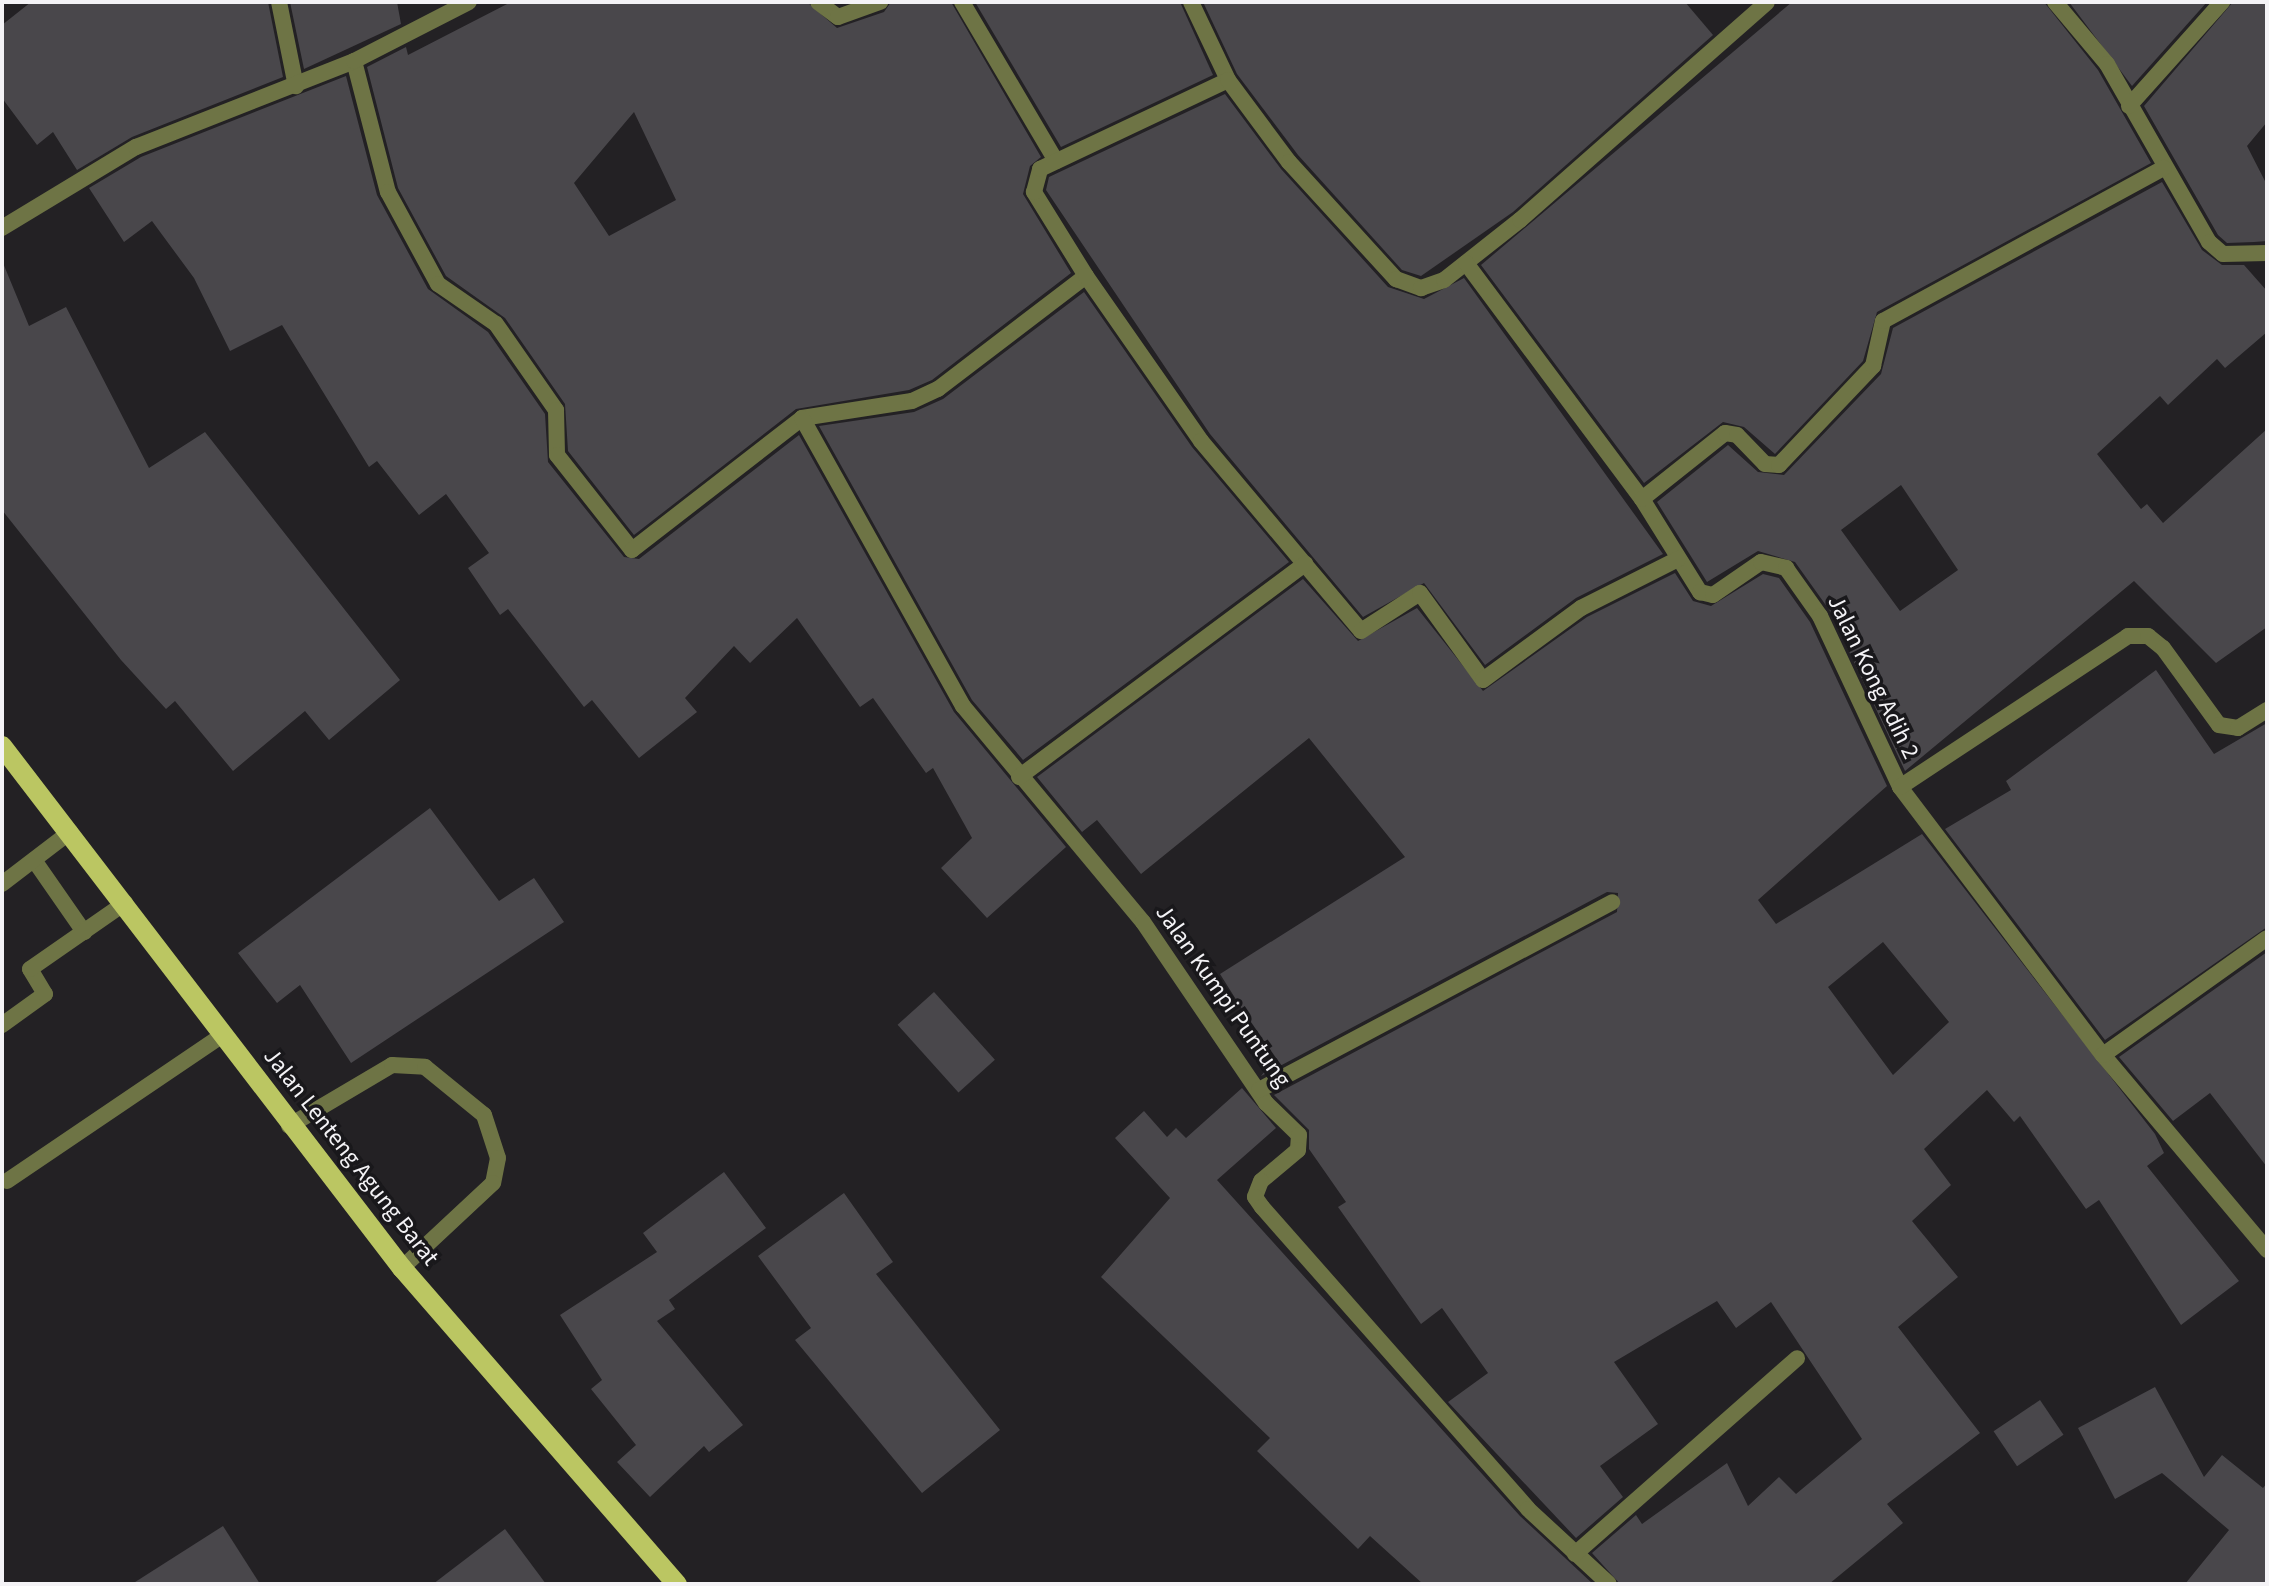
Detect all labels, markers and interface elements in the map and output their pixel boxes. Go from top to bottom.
street label: Jalan Kong Adih 2 [1821,590,1925,764]
street label: Jalan Kumpi Puntung [1149,899,1297,1093]
street label: Jalan Lenteng Agung Barat [257,1043,445,1271]

